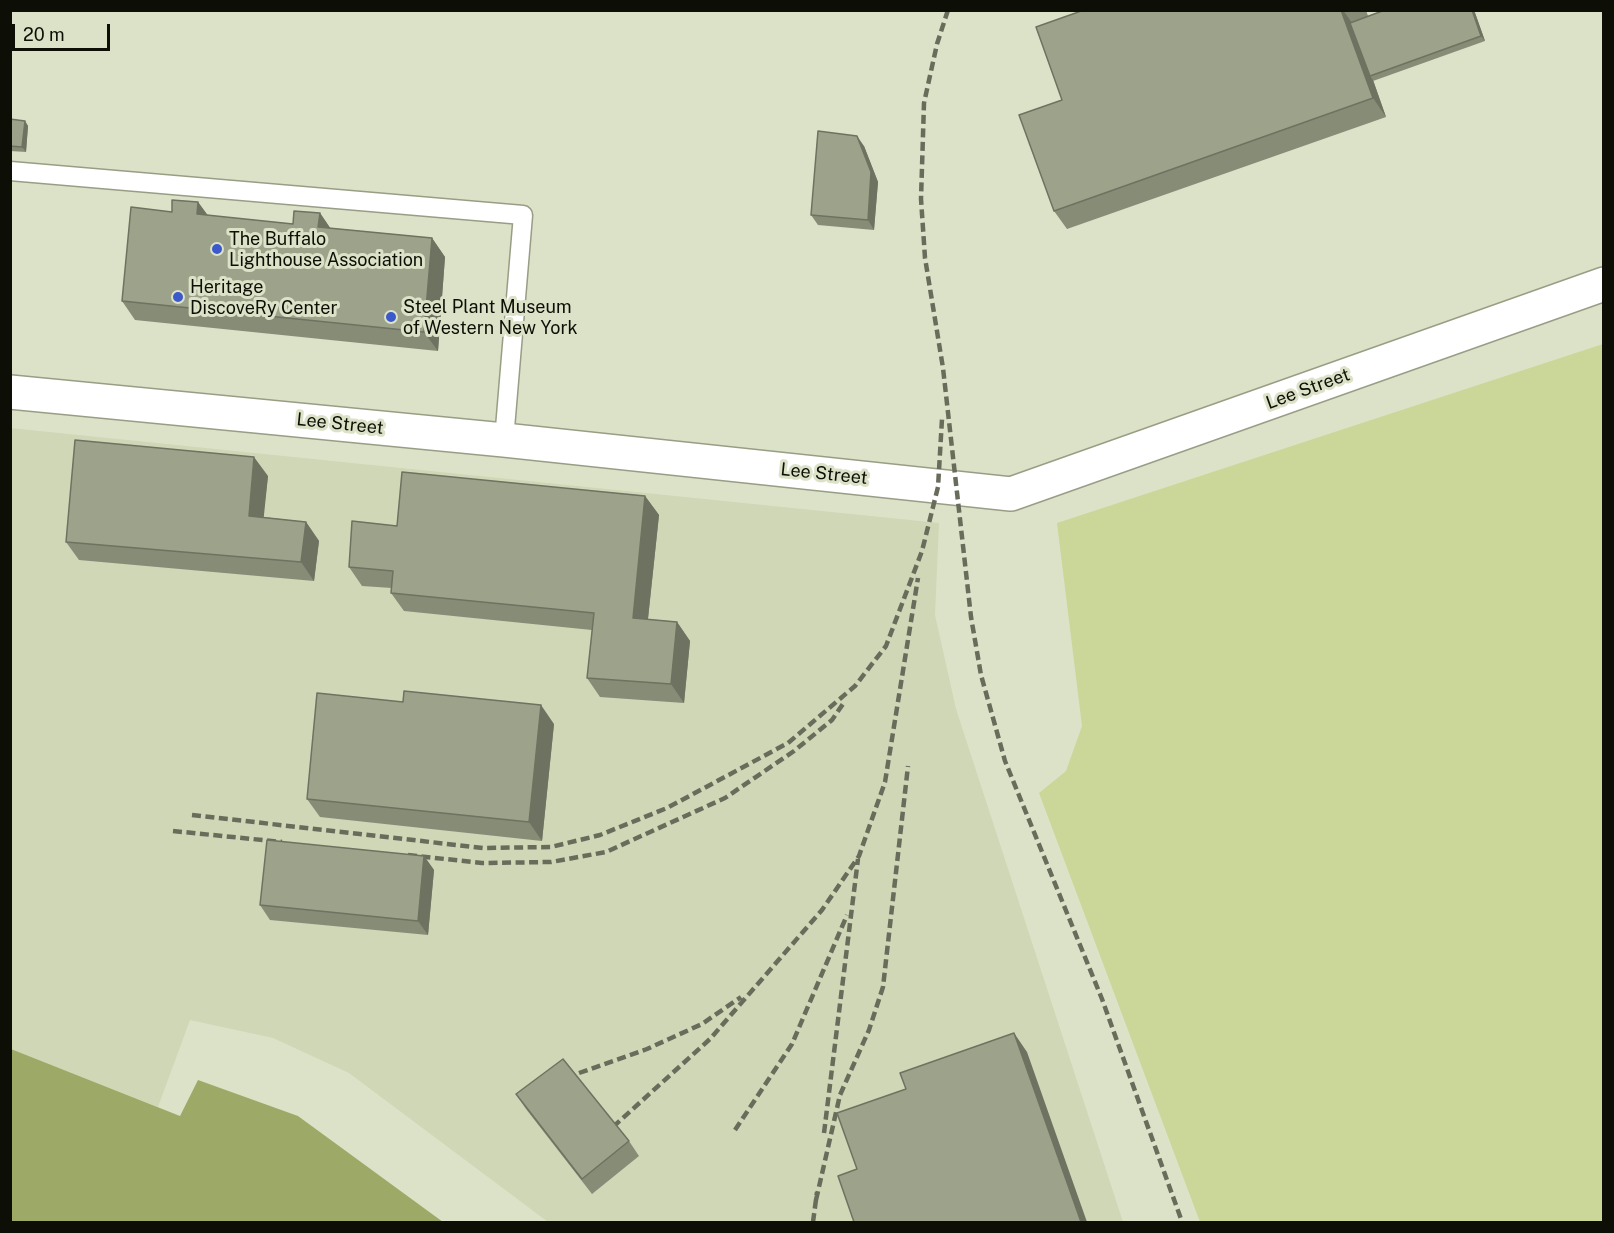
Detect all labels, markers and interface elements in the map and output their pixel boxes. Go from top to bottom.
scale bar [15,12,112,50]
text: 20 m [23,24,65,45]
place label: The Buffalo Lighthouse Association [229,228,423,270]
marker: The Buffalo Lighthouse Association [210,242,224,256]
place label: Heritage DiscoveRy Center [190,276,337,318]
marker: Heritage DiscoveRy Center [171,290,185,304]
place label: Steel Plant Museum of Western New York [403,296,578,338]
marker: Steel Plant Museum of Western New York [384,310,398,324]
street label: Lee Street [1263,364,1353,414]
street label: Lee Street [295,409,385,439]
street label: Lee Street [779,459,869,489]

